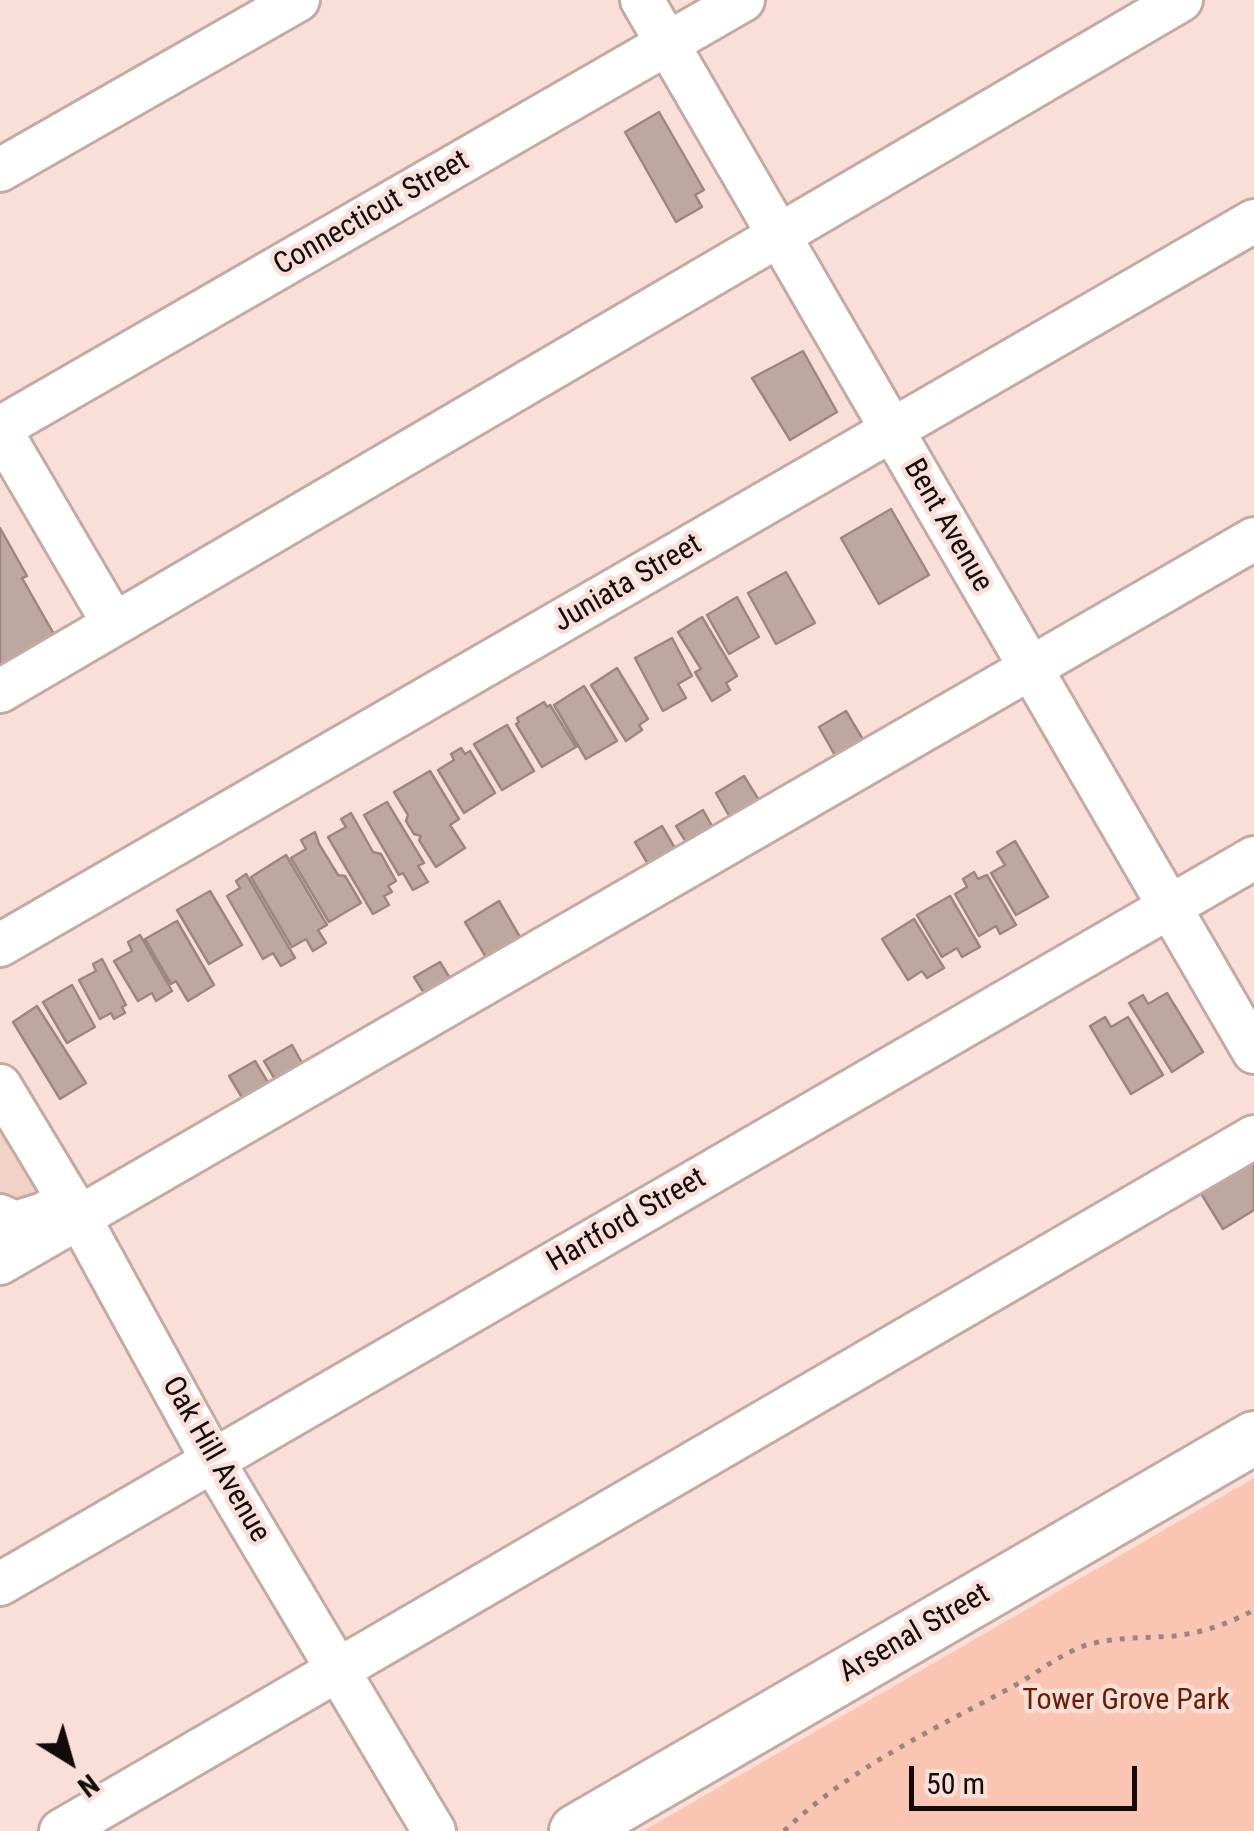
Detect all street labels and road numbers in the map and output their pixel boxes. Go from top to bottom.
street label: Connecticut Street [268,144,476,284]
street label: Bent Avenue [895,453,999,599]
street label: Juniata Street [547,527,709,641]
street label: Hartford Street [541,1161,713,1281]
street label: Oak Hill Avenue [153,1371,277,1549]
street label: Arsenal Street [834,1577,996,1691]

